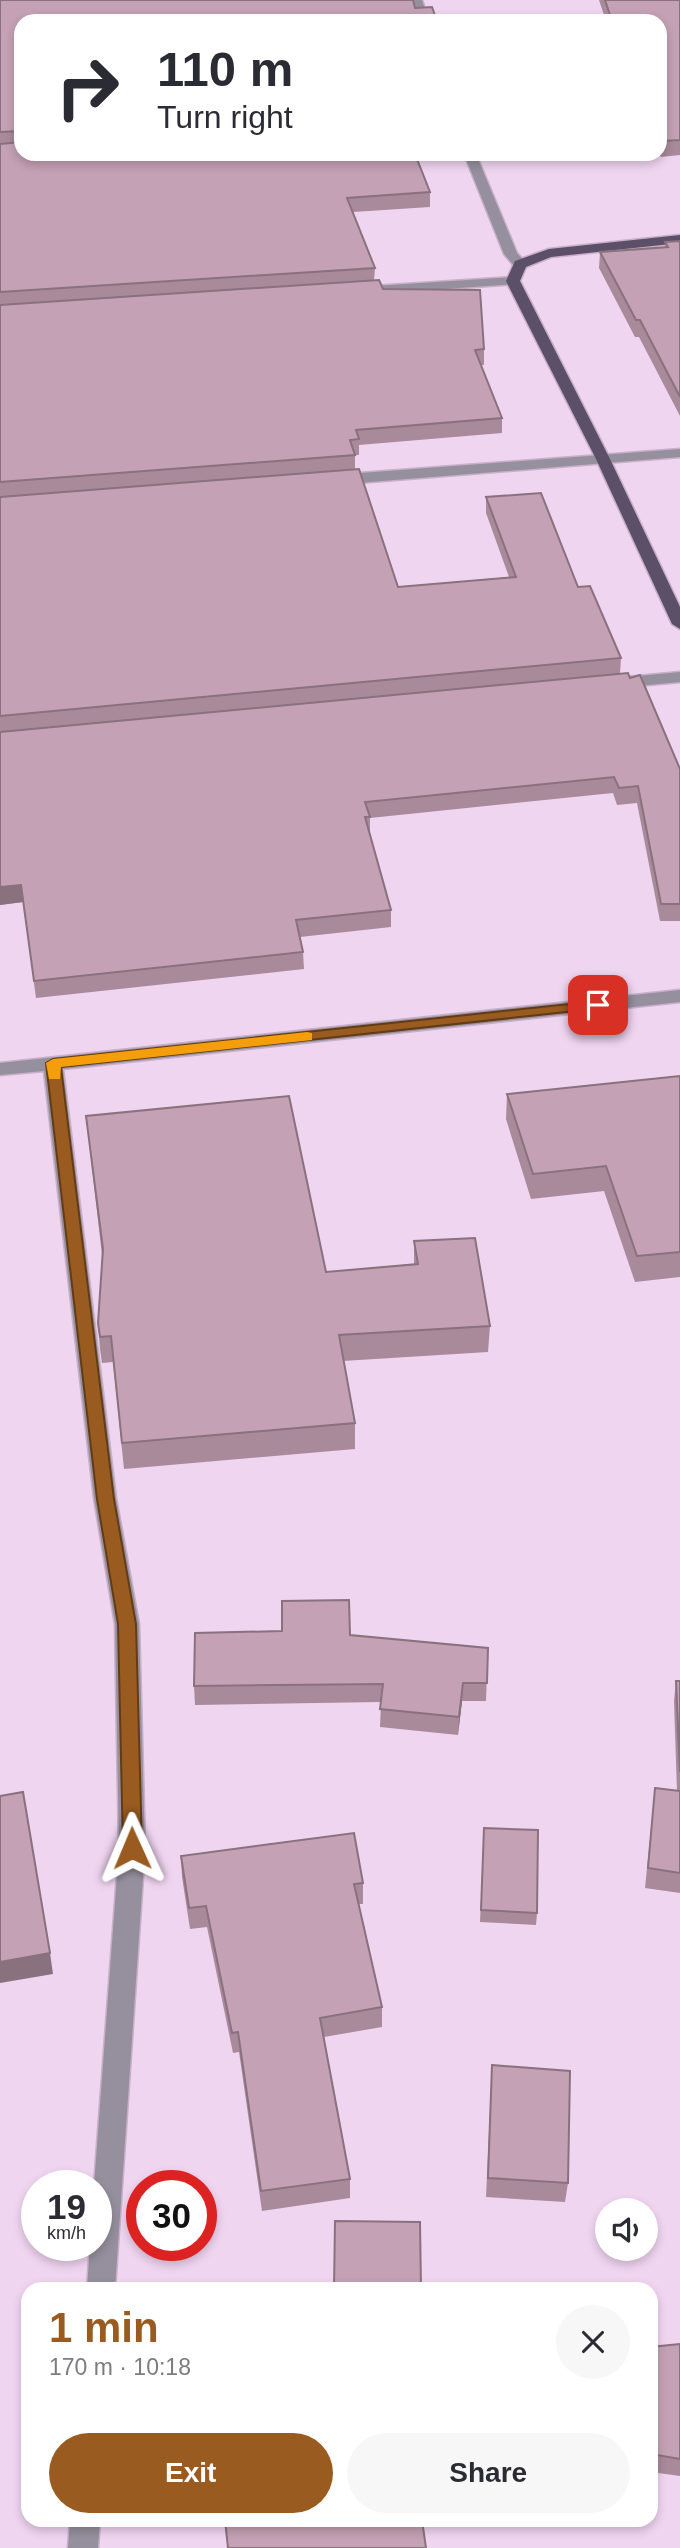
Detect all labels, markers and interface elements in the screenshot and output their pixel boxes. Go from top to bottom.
icon: right [42,42,133,133]
text: 110 m [157,42,293,96]
text: Turn right [157,99,293,135]
pin [568,975,628,1035]
icon: arrive [579,986,617,1024]
position arrow [95,1811,169,1885]
speed limit sign: 30 [126,2170,217,2261]
text: 19 [47,2187,86,2226]
map controls [595,2198,658,2261]
button: sound [595,2198,658,2261]
text: km/h [47,2223,86,2243]
text: 1 min [49,2304,159,2351]
button: close [556,2305,630,2379]
text: 170 m · 10:18 [49,2354,191,2380]
button: Exit [49,2433,333,2513]
button: Share [347,2433,630,2513]

